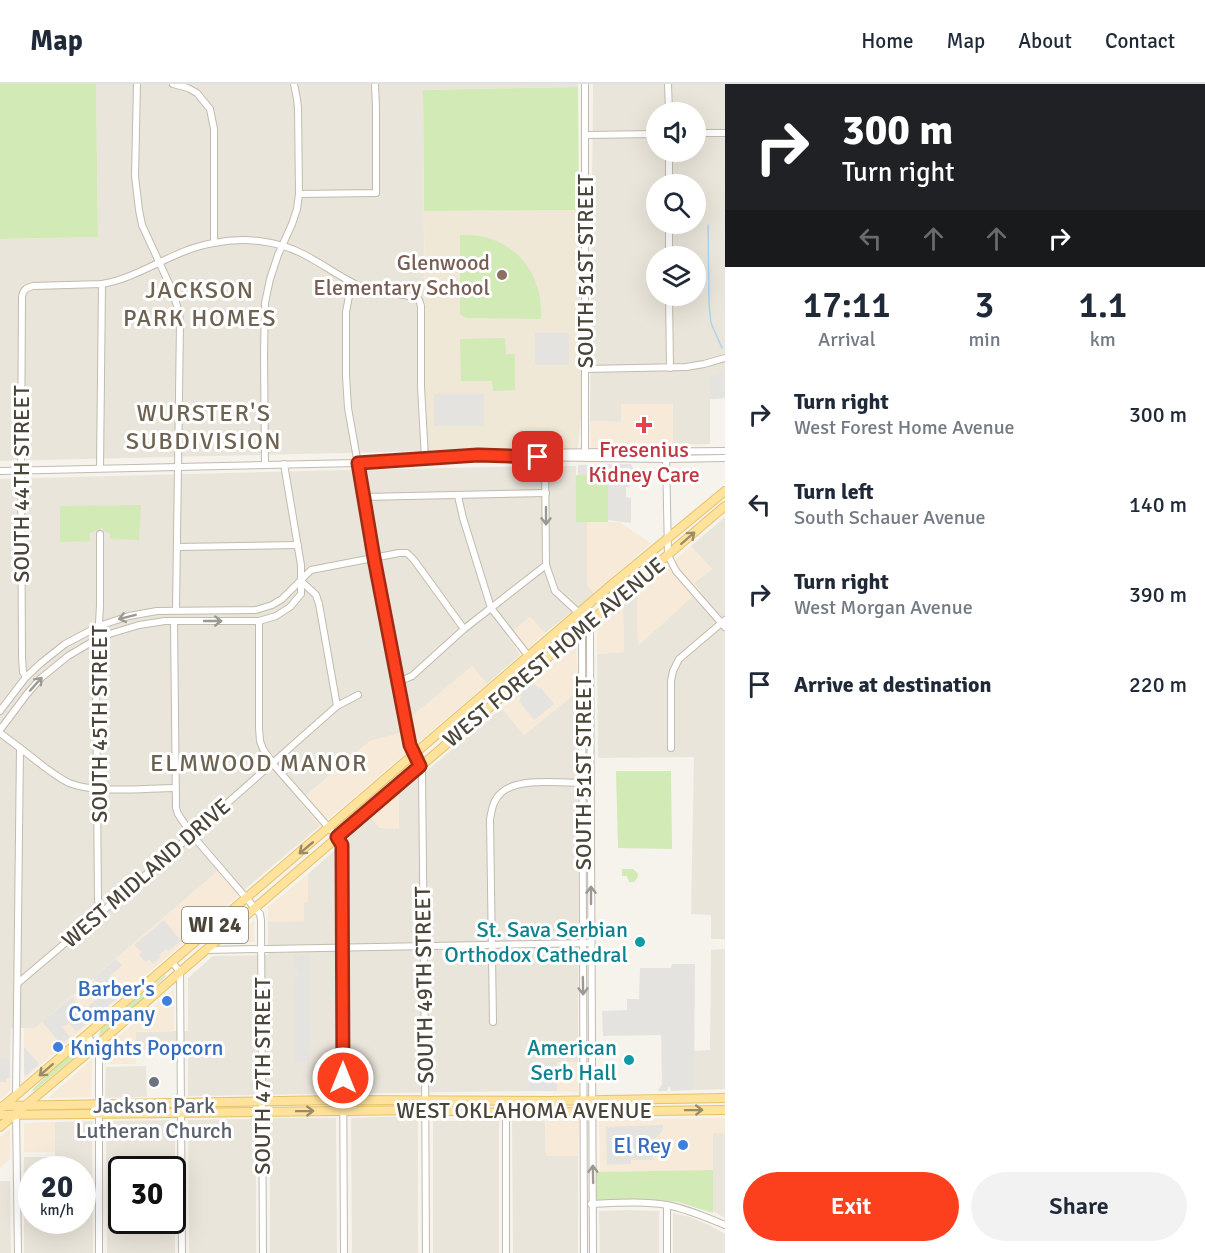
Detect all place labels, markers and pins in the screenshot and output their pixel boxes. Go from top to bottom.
place label: Glenwood Elementary School [313,249,490,301]
marker: Glenwood Elementary School [495,268,509,282]
marker: Fresenius Kidney Care [635,416,653,434]
pin [512,431,563,482]
place label: Fresenius Kidney Care [588,436,700,488]
place label: St. Sava Serbian Orthodox Cathedral [444,916,628,968]
marker: St. Sava Serbian Orthodox Cathedral [633,935,647,949]
place label: Barber's Company [68,975,156,1027]
marker: Barber's Company [160,994,174,1008]
place label: Knights Popcorn [70,1034,224,1061]
place label: American Serb Hall [527,1034,617,1086]
marker: Knights Popcorn [51,1040,65,1054]
marker: American Serb Hall [622,1053,636,1067]
marker: Jackson Park Lutheran Church [147,1075,161,1089]
place label: Jackson Park Lutheran Church [76,1092,232,1144]
place label: El Rey [613,1132,672,1159]
marker: El Rey [676,1138,690,1152]

